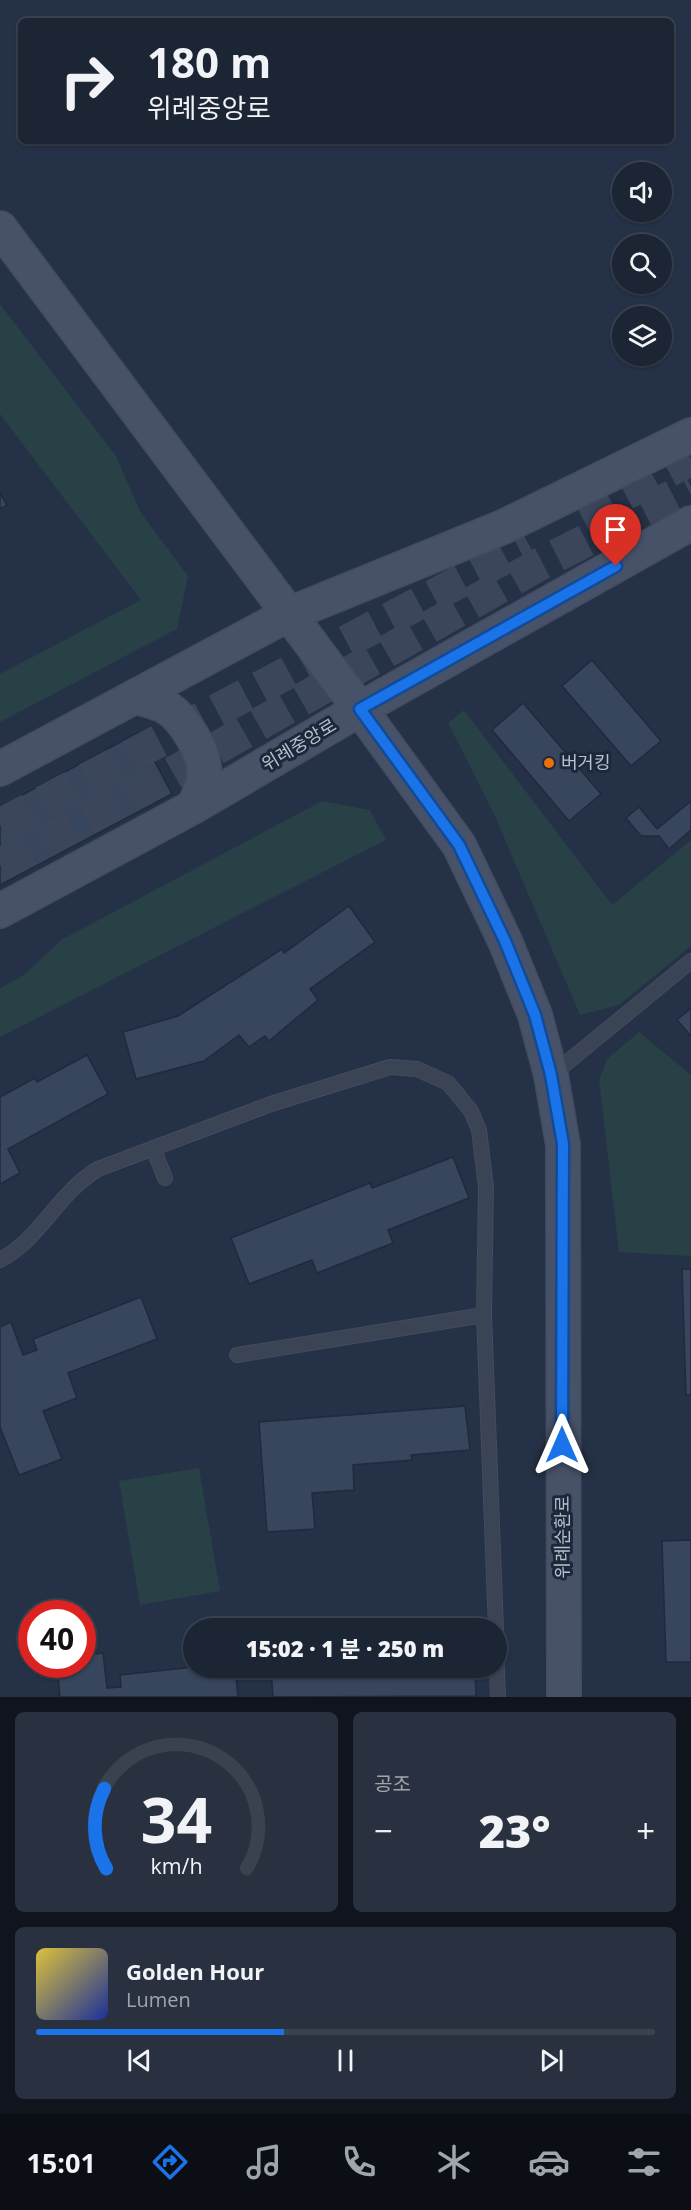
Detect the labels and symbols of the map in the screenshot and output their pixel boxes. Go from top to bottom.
pin [590,504,641,566]
street label: 위례중앙로 [257,713,340,776]
place label: 버거킹 [561,750,611,774]
marker: 버거킹 [542,756,556,770]
position arrow [530,1413,594,1477]
street label: 위례순환로 [550,1496,574,1578]
speed limit sign: 40 [18,1600,96,1678]

